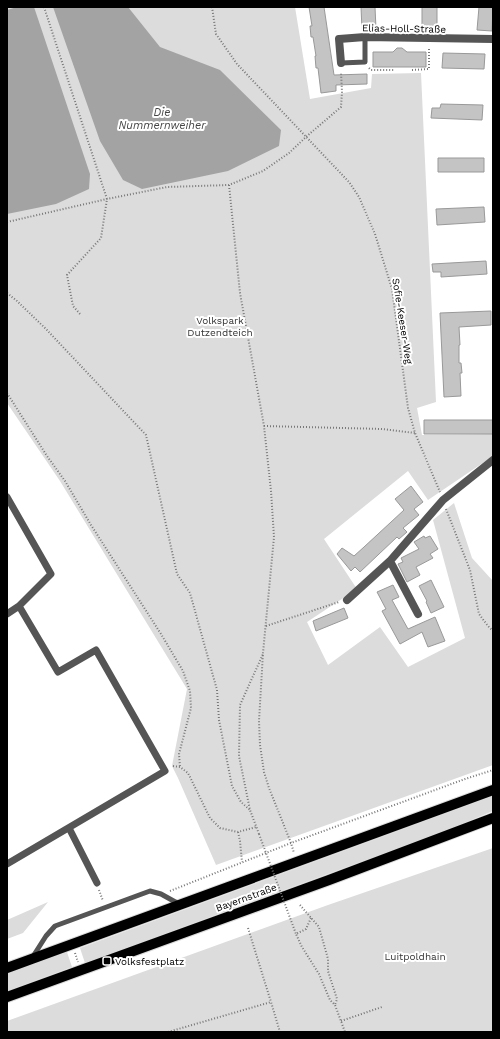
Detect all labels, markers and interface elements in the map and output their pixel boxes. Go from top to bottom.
street label: Elias-Holl-Straße [362,22,446,35]
water label: Die Nummernweiher [119,106,206,132]
street label: Sofie-Keeser-Weg [390,277,415,366]
park label: Volkspark Dutzendteich [187,315,253,338]
street label: Bayernstraße [214,881,278,914]
park label: Luitpoldhain [384,951,446,962]
marker: Volksfestplatz [102,956,112,966]
place label: Volksfestplatz [115,956,184,967]

